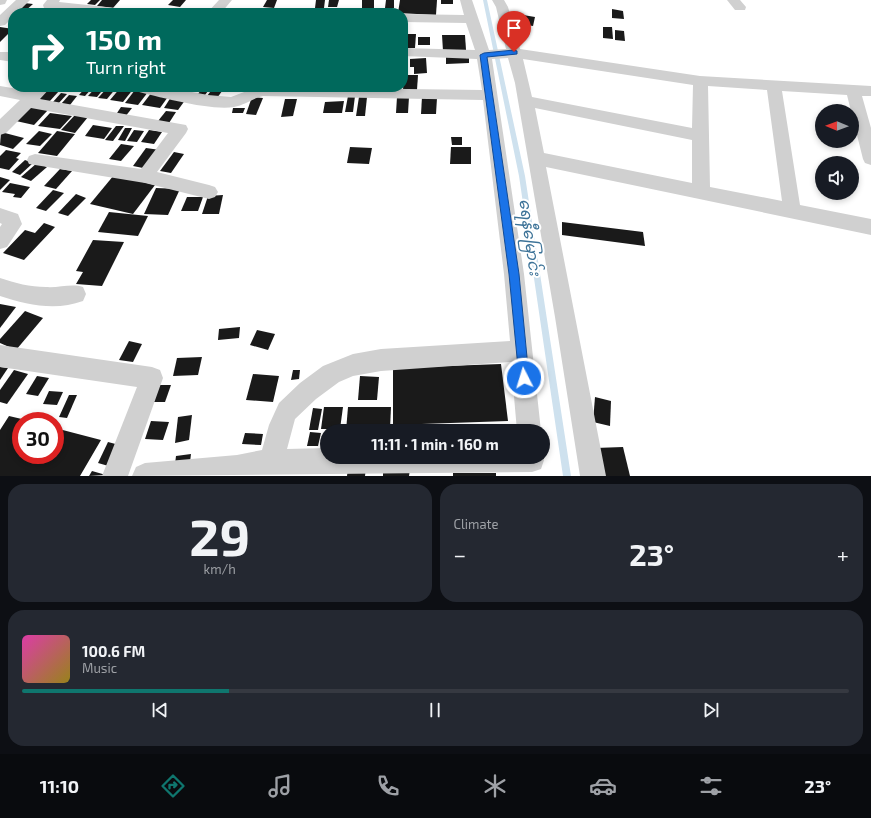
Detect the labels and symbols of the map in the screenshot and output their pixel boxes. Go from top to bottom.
pin [497,11,531,52]
north arrow [815,104,859,148]
water label: ရေနီမြောင်း [511,197,547,279]
position arrow [503,357,545,399]
speed limit sign: 30 [12,412,64,464]

